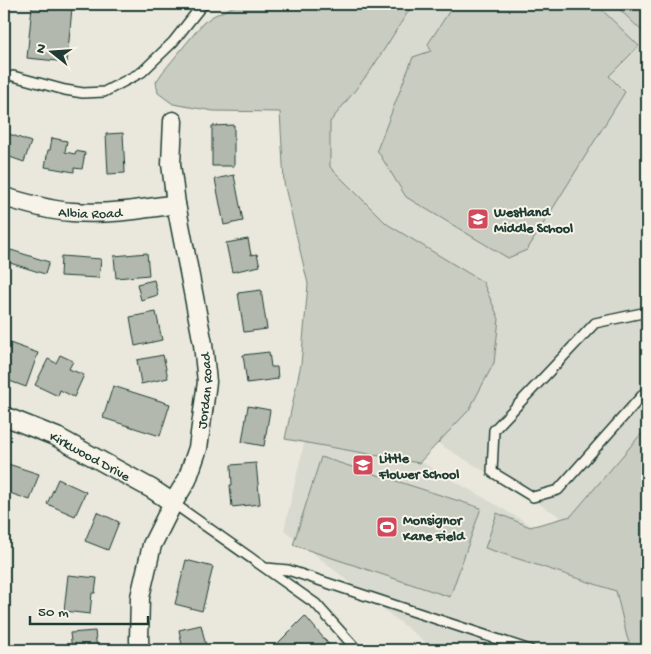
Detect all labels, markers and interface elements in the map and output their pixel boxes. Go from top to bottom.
north arrow [28,28,78,78]
text: N [32,42,51,56]
street label: Albia Road [57,205,125,224]
place label: Westland Middle School [493,205,573,238]
school or university icon: Westland Middle School [466,207,490,231]
street label: Jordan Road [195,350,218,430]
street label: Kirkwood Drive [47,429,133,487]
place label: Little Flower School [378,451,459,484]
school or university icon: Little Flower School [351,453,375,477]
place label: Monsignor Kane Field [402,513,466,546]
sports icon: Monsignor Kane Field [375,515,399,539]
scale bar [30,594,148,626]
text: 50 m [38,604,69,622]

